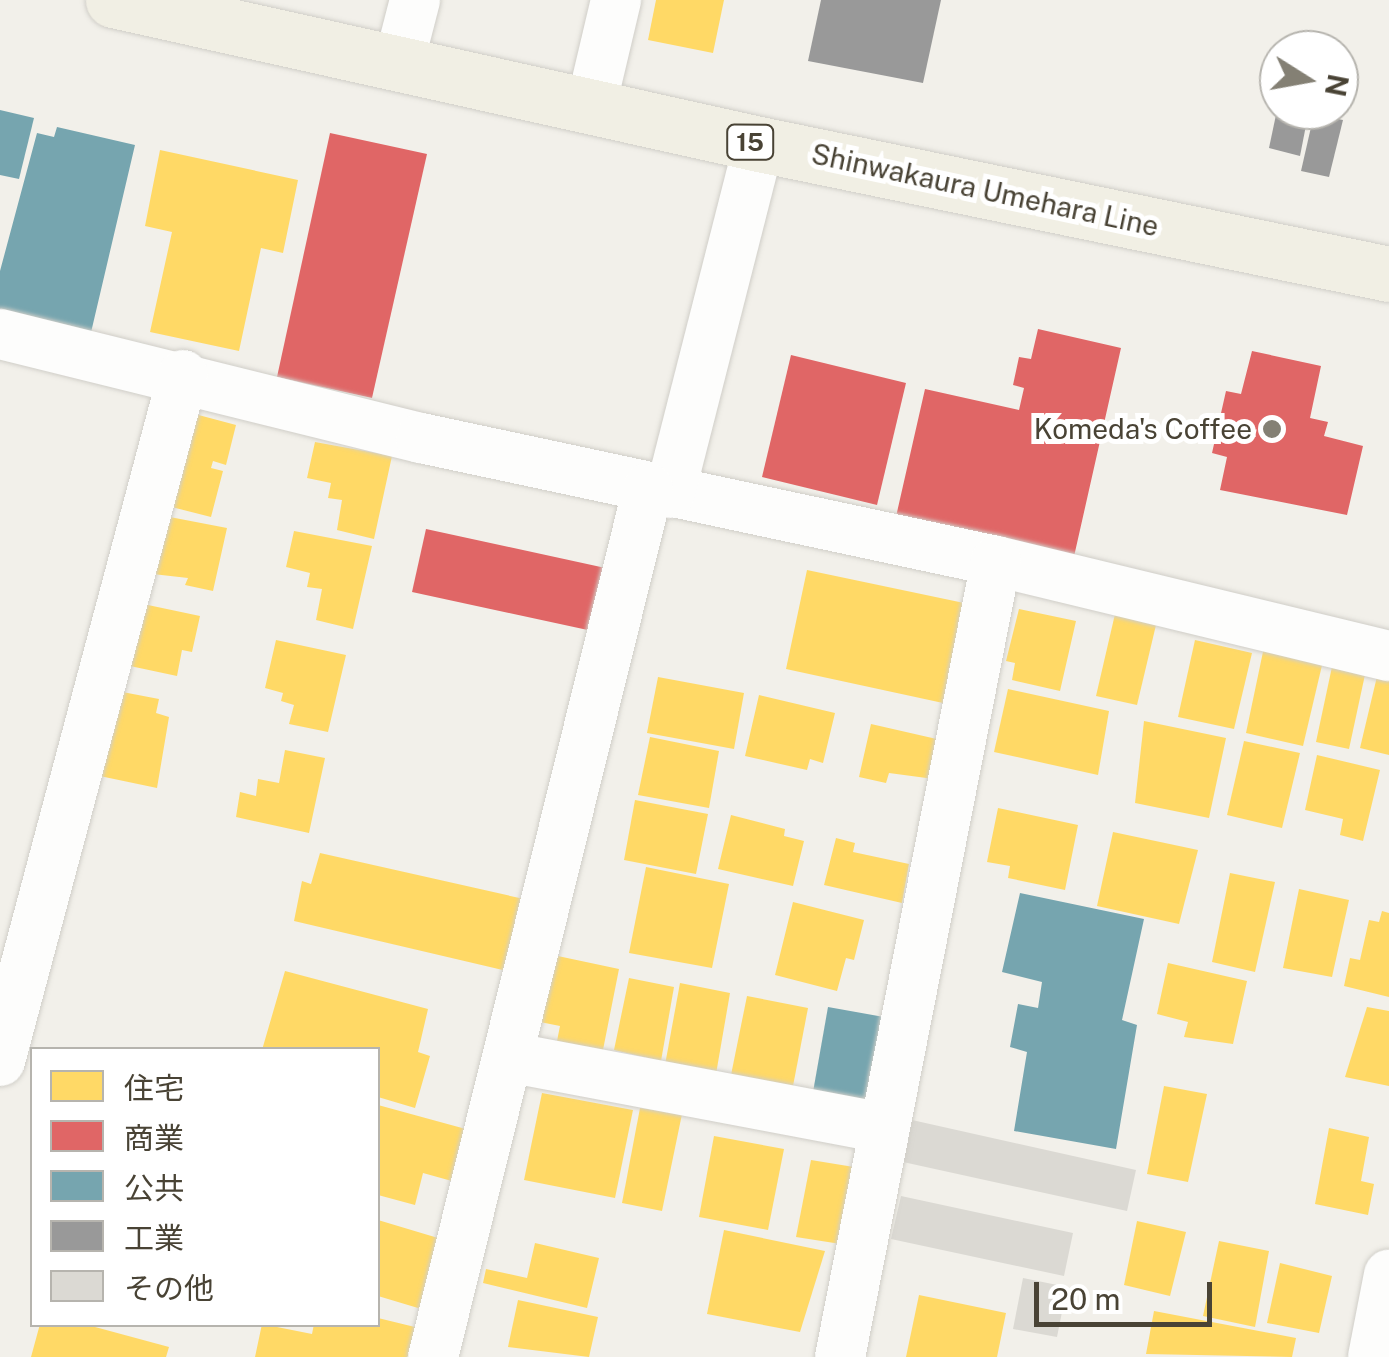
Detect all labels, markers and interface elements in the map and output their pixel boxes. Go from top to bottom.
north arrow [1259,30,1359,130]
text: N [1319,72,1355,99]
road number: 15 [725,122,775,162]
street label: Shinwakaura Umehara Line [808,137,1162,243]
place label: Komeda's Coffee [1034,412,1252,446]
marker: Komeda's Coffee [1261,418,1283,440]
legend [30,1047,380,1327]
text: 住宅 [124,1070,184,1106]
text: 商業 [124,1120,184,1156]
text: 公共 [124,1170,184,1206]
text: 工業 [124,1220,184,1256]
scale bar [1039,1262,1216,1324]
text: その他 [124,1270,214,1306]
text: 20 m [1051,1281,1120,1317]

